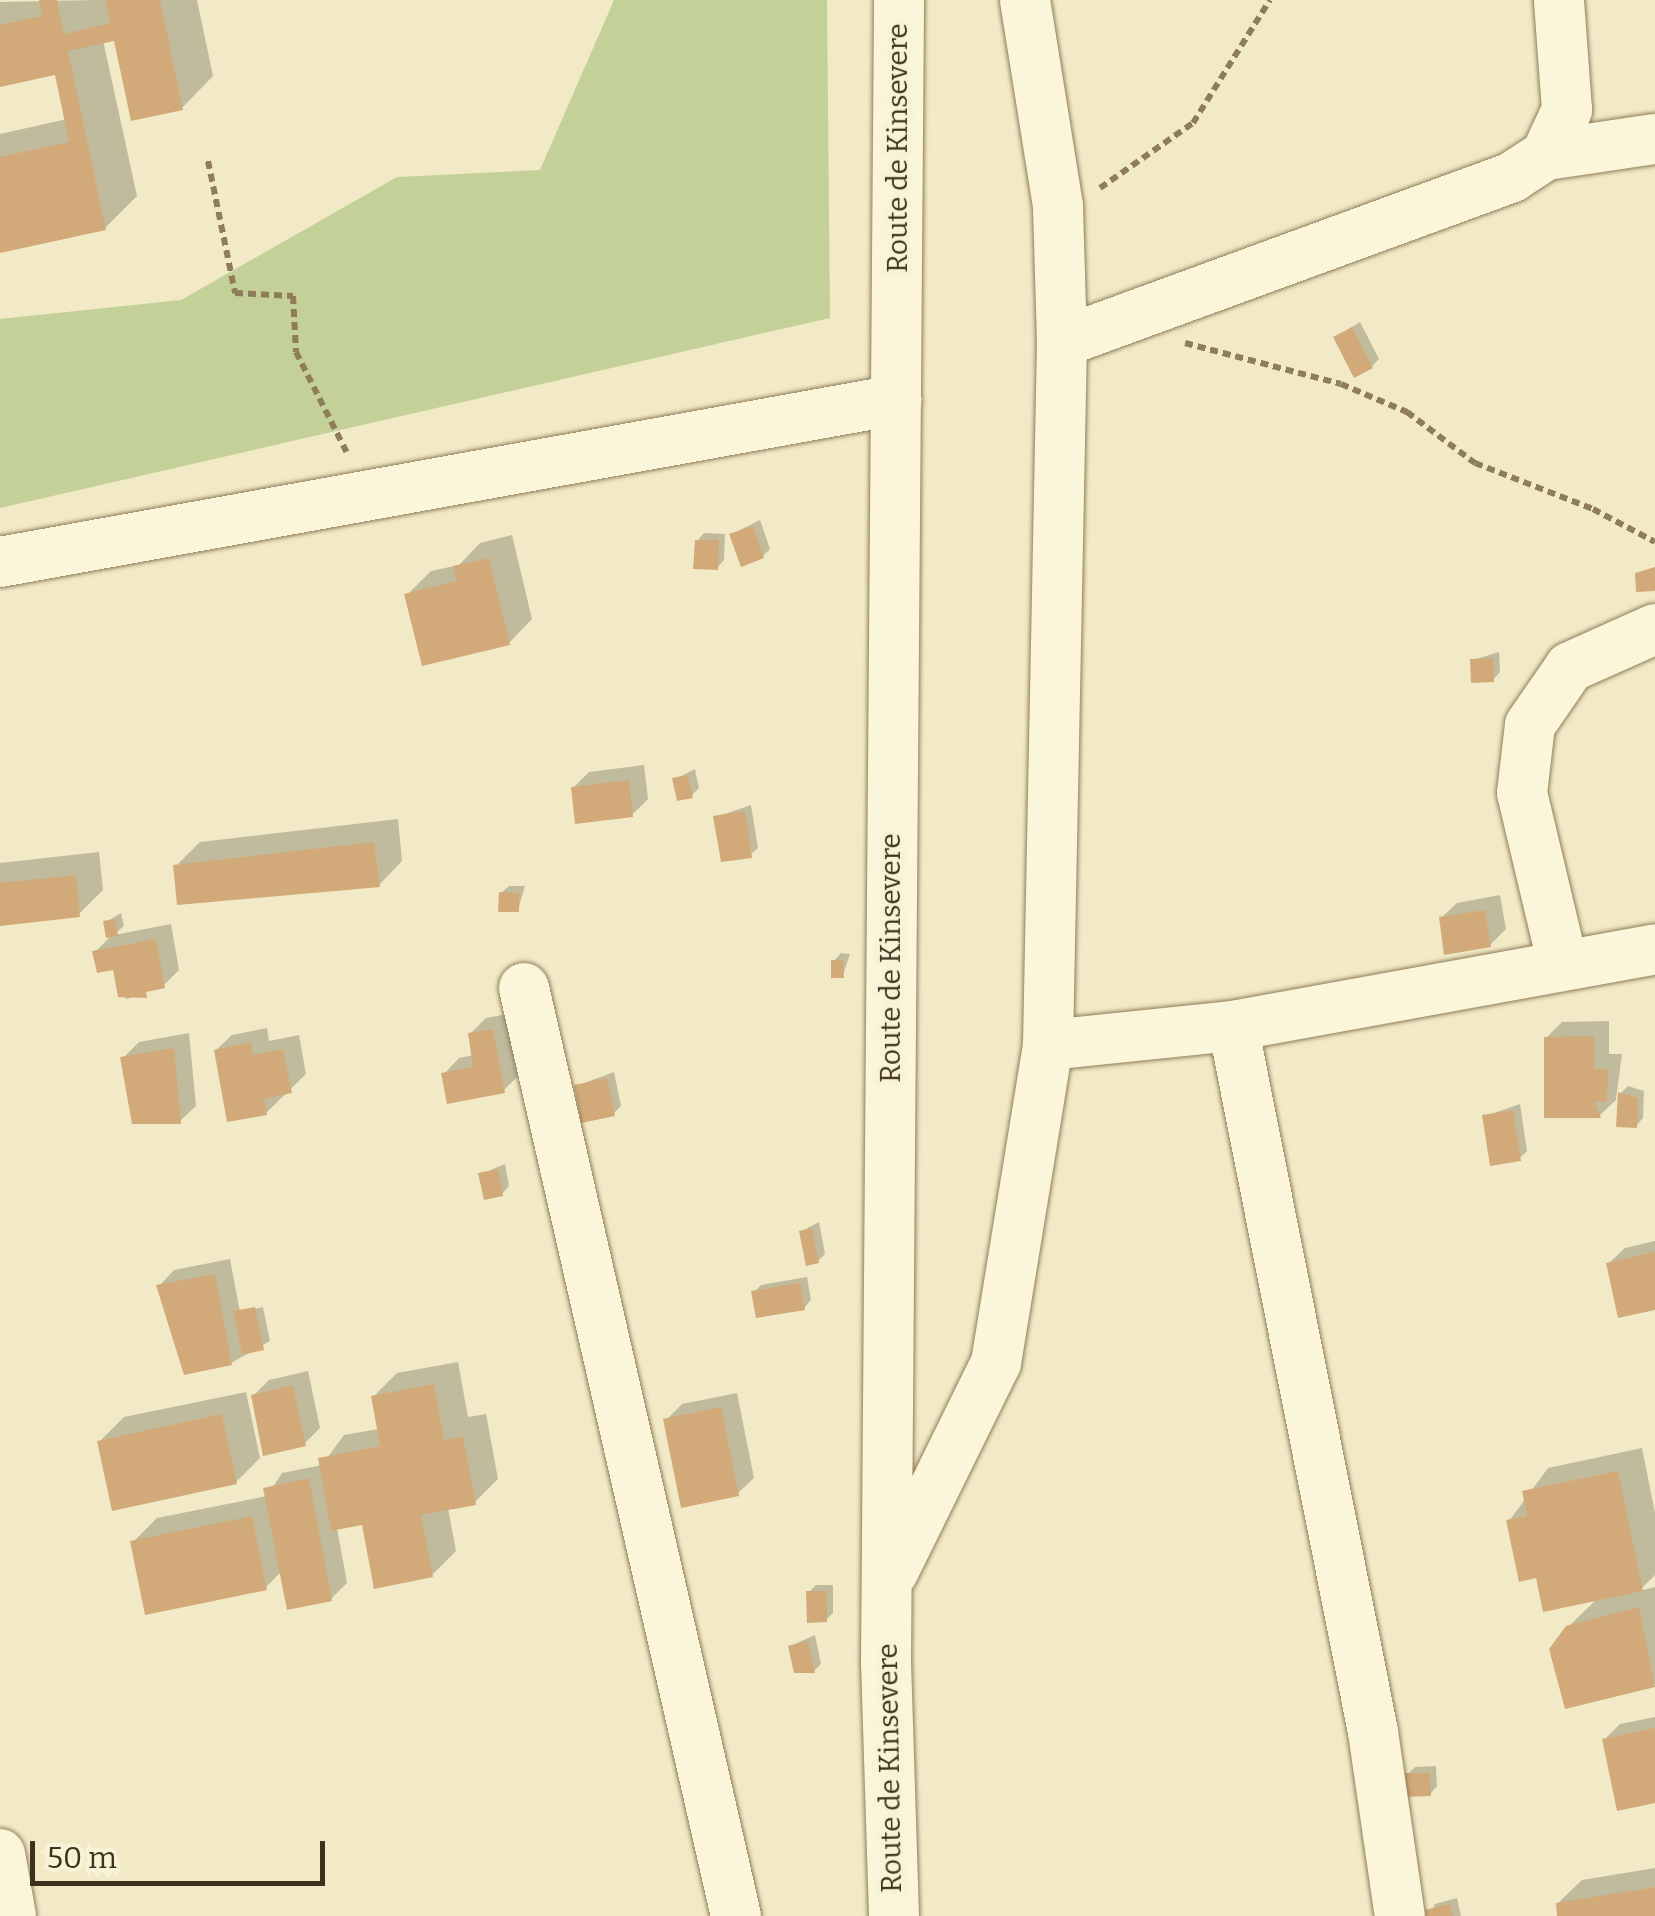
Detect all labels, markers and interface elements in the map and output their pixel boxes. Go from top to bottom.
street label: Route de Kinsevere [881,23,915,273]
street label: Route de Kinsevere [874,833,908,1083]
street label: Route de Kinsevere [871,1643,909,1893]
scale bar [35,1821,330,1883]
text: 50 m [47,1840,117,1876]

